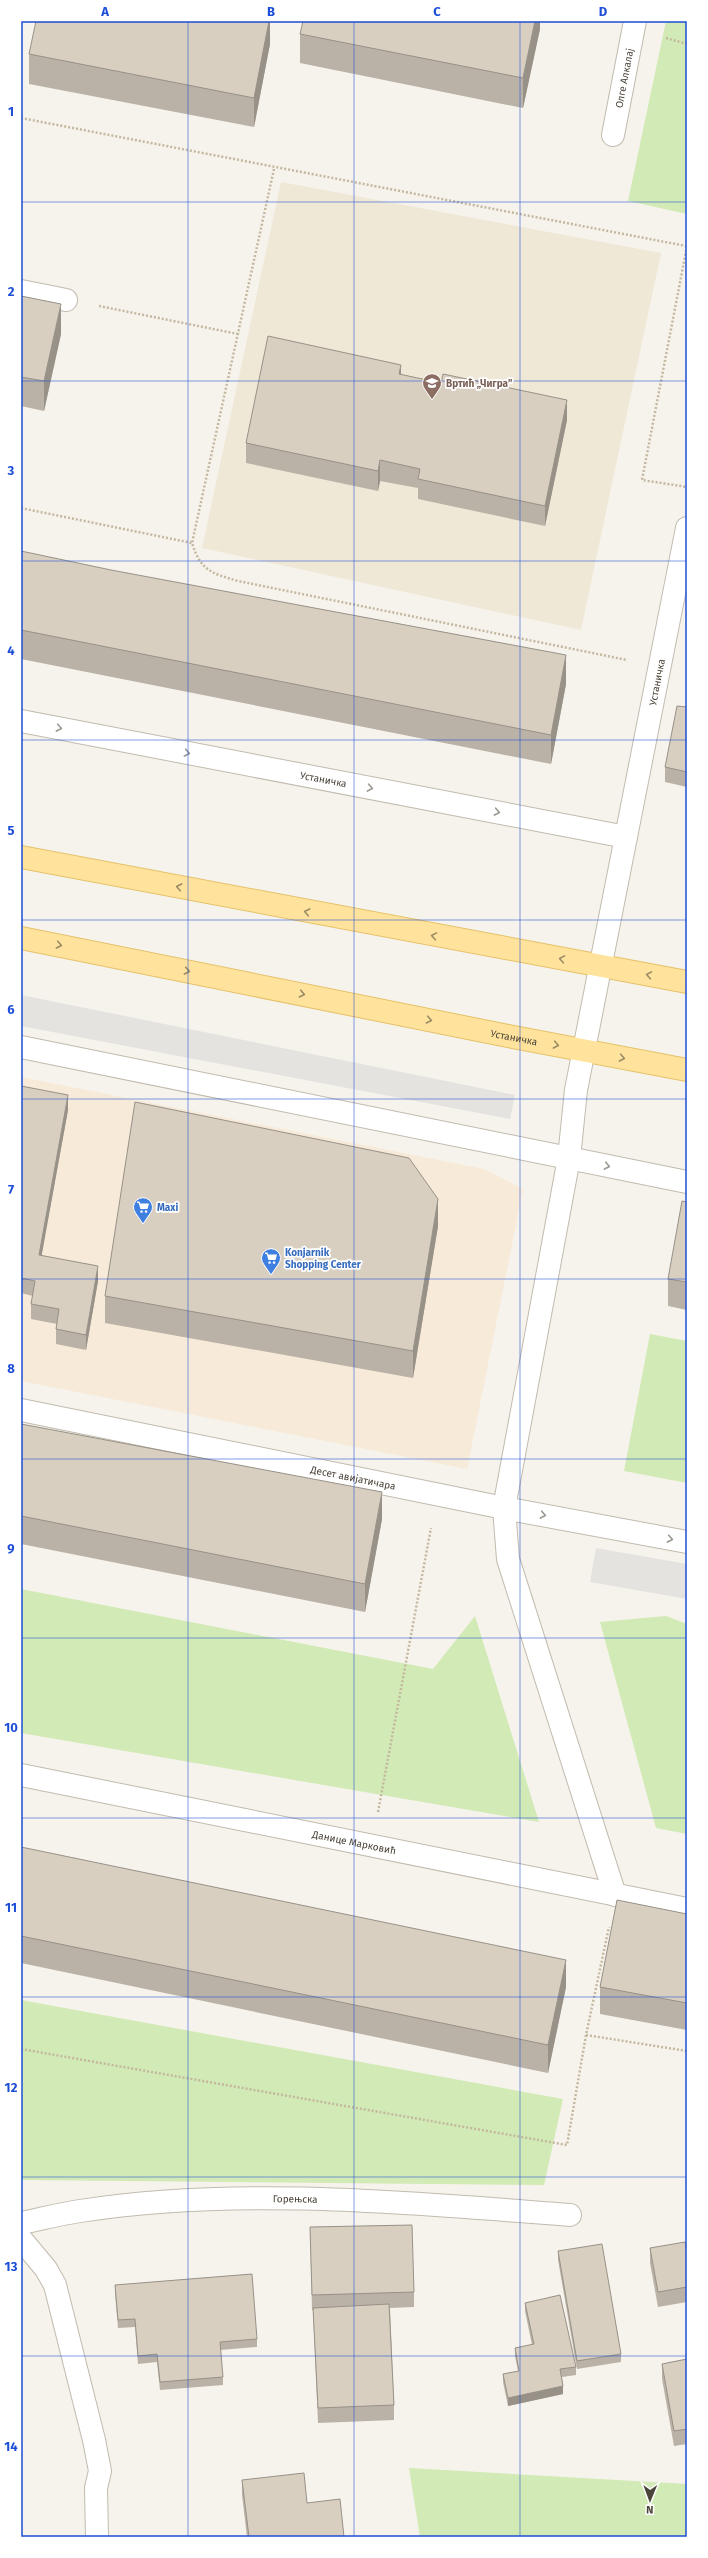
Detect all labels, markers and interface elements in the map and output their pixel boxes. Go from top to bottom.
text: A [100,4,109,19]
text: B [267,4,275,19]
text: C [433,4,441,19]
text: D [599,4,608,19]
street label: Олге Алкалај [613,47,637,109]
text: 1 [8,104,14,119]
text: 2 [8,284,15,299]
school or university icon: Вртић „Чигра” [421,372,443,400]
place label: Вртић „Чигра” [446,378,513,390]
text: 3 [7,463,15,478]
text: 4 [7,643,15,658]
street label: Устаничка [647,658,668,707]
one-way arrow [56,724,62,732]
one-way arrow [184,748,190,756]
street label: Устаничка [299,770,348,790]
one-way arrow [367,783,373,791]
one-way arrow [494,807,500,816]
text: 5 [8,823,15,838]
one-way arrow [176,883,182,892]
one-way arrow [303,908,310,916]
one-way arrow [431,932,437,940]
one-way arrow [56,941,62,949]
one-way arrow [559,955,565,963]
one-way arrow [184,966,190,975]
one-way arrow [646,971,652,979]
one-way arrow [298,990,305,998]
text: 6 [7,1002,15,1017]
one-way arrow [426,1016,432,1024]
street label: Устаничка [490,1028,538,1048]
one-way arrow [553,1041,560,1049]
one-way arrow [619,1053,625,1061]
one-way arrow [604,1161,610,1170]
text: 7 [8,1182,14,1197]
supermarket icon: Maxi [132,1196,154,1224]
place label: Maxi [157,1202,178,1214]
supermarket icon: Konjarnik Shopping Center [260,1247,282,1275]
place label: Konjarnik Shopping Center [285,1247,362,1271]
text: 8 [7,1361,15,1376]
street label: Десет авијатичара [308,1464,397,1493]
one-way arrow [540,1511,546,1519]
one-way arrow [667,1535,674,1543]
text: 9 [7,1541,15,1556]
text: 10 [4,1720,18,1735]
street label: Данице Марковић [310,1829,397,1857]
text: 11 [5,1900,17,1915]
text: 12 [5,2080,18,2095]
street label: Горењска [273,2193,318,2206]
text: 13 [5,2259,18,2274]
text: 14 [4,2439,18,2454]
north arrow [630,2480,670,2520]
text: N [646,2503,654,2516]

